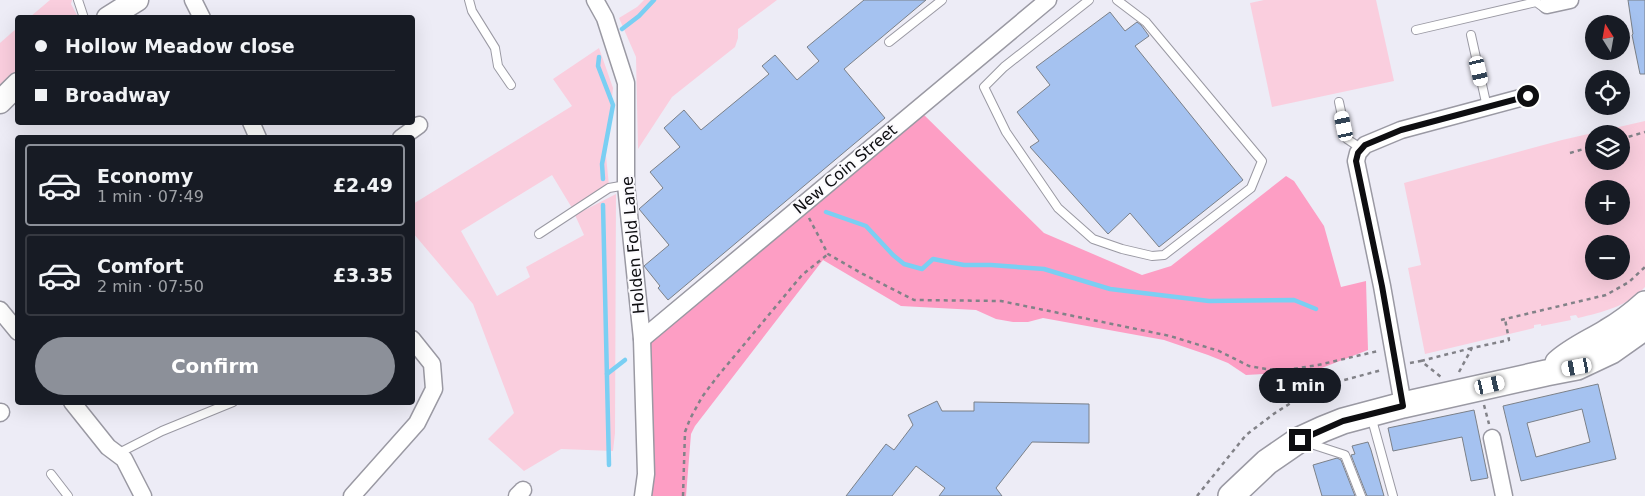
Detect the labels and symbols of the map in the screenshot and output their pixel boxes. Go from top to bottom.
north arrow [1585,15,1630,60]
car [1468,55,1489,87]
route start [1517,85,1539,107]
car [1333,110,1354,142]
street label: New Coin Street [789,120,901,218]
street label: Holden Fold Lane [618,175,648,315]
car [1560,357,1593,377]
callout: 1 min [1259,368,1341,402]
car [1473,374,1506,396]
route end [1289,429,1311,451]

